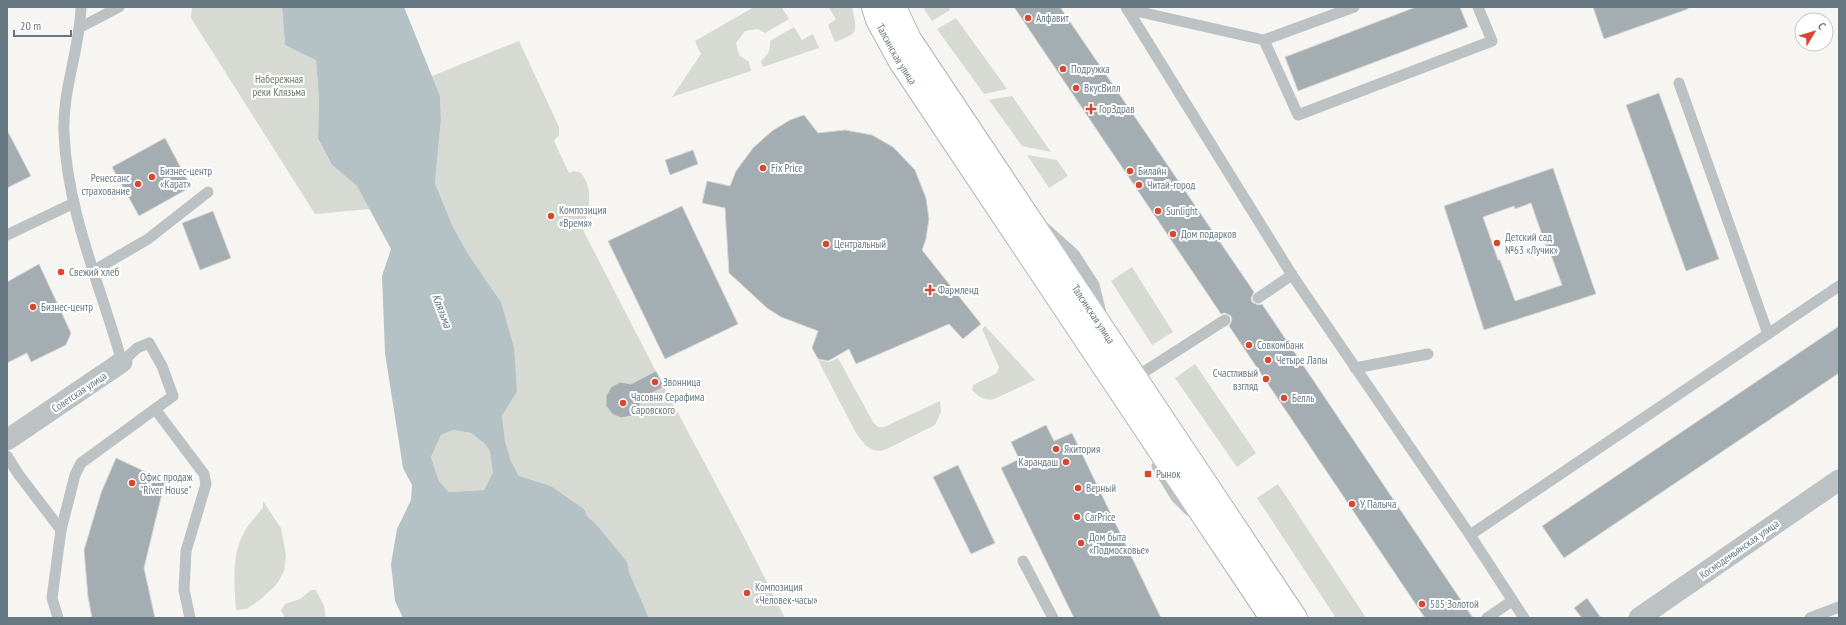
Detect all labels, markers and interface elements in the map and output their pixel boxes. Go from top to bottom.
place label: Алфавит [1036,11,1069,25]
scale bar [14,12,71,38]
north arrow [1794,12,1834,52]
marker: Алфавит [1023,13,1033,23]
text: 20 m [20,18,41,33]
text: С [1815,20,1829,32]
street label: Талсинская улица [873,21,920,87]
place label: Подружка [1071,62,1110,76]
marker: Подружка [1058,64,1068,74]
park label: Набережная реки Клязьма [253,72,305,99]
place label: ВкусВилл [1084,81,1120,95]
marker: ВкусВилл [1071,83,1081,93]
place label: ГорЗдрав [1099,102,1135,116]
marker: ГорЗдрав [1086,104,1096,114]
place label: Fix Price [771,161,803,175]
marker: Fix Price [758,163,768,173]
place label: Бизнес-центр «Карат» [160,164,212,191]
place label: Билайн [1138,164,1166,178]
marker: Билайн [1125,166,1135,176]
place label: Ренессанс страхование [81,171,130,198]
marker: Бизнес-центр «Карат» [147,172,157,182]
place label: Читай-город [1147,178,1196,192]
marker: Ренессанс страхование [133,179,143,189]
marker: Читай-город [1134,180,1144,190]
place label: Композиция «Время» [559,203,607,230]
place label: Sunlight [1166,204,1198,218]
marker: Sunlight [1153,206,1163,216]
marker: Композиция «Время» [546,211,556,221]
place label: Дом подарков [1181,227,1237,241]
marker: Дом подарков [1168,229,1178,239]
place label: Детский сад №63 «Лучик» [1505,230,1558,257]
place label: Центральный [834,237,886,251]
marker: Детский сад №63 «Лучик» [1492,238,1502,248]
marker: Центральный [821,239,831,249]
place label: Свежий хлеб [69,265,120,279]
marker: Свежий хлеб [56,267,66,277]
street label: Талсинская улица [1069,282,1118,346]
place label: Фармленд [938,283,979,297]
marker: Фармленд [925,285,935,295]
water label: Клязьма [429,292,456,331]
place label: Бизнес-центр [41,300,93,314]
marker: Бизнес-центр [28,302,38,312]
place label: Совкомбанк [1257,338,1305,352]
marker: Совкомбанк [1244,340,1254,350]
place label: Четыре Лапы [1276,353,1328,367]
marker: Четыре Лапы [1263,355,1273,365]
place label: Счастливый взгляд [1213,366,1258,393]
street label: Советская улица [49,368,109,416]
marker: Счастливый взгляд [1261,374,1271,384]
place label: Звонница [663,375,701,389]
marker: Звонница [650,377,660,387]
place label: Часовня Серафима Саровского [631,390,705,417]
place label: Белль [1292,391,1314,405]
marker: Белль [1279,393,1289,403]
marker: Часовня Серафима Саровского [618,398,628,408]
place label: Якитория [1064,442,1100,456]
marker: Якитория [1051,444,1061,454]
place label: Карандаш [1018,455,1058,469]
marker: Карандаш [1061,457,1071,467]
place label: Рынок [1156,467,1181,481]
marker: Рынок [1143,469,1153,479]
place label: Офис продаж "River House" [140,470,193,497]
marker: Офис продаж "River House" [127,478,137,488]
place label: Верный [1086,481,1116,495]
marker: Верный [1073,483,1083,493]
place label: У Палыча [1360,497,1396,511]
marker: У Палыча [1347,499,1357,509]
place label: CarPrice [1085,510,1116,524]
marker: CarPrice [1072,512,1082,522]
street label: Космодемьянская улица [1696,516,1782,582]
place label: Дом быта «Подмосковье» [1089,530,1149,557]
marker: Дом быта «Подмосковье» [1076,538,1086,548]
place label: Композиция «Человек-часы» [755,580,817,607]
marker: Композиция «Человек-часы» [742,588,752,598]
place label: 585 Золотой [1430,597,1479,611]
marker: 585 Золотой [1417,599,1427,609]

